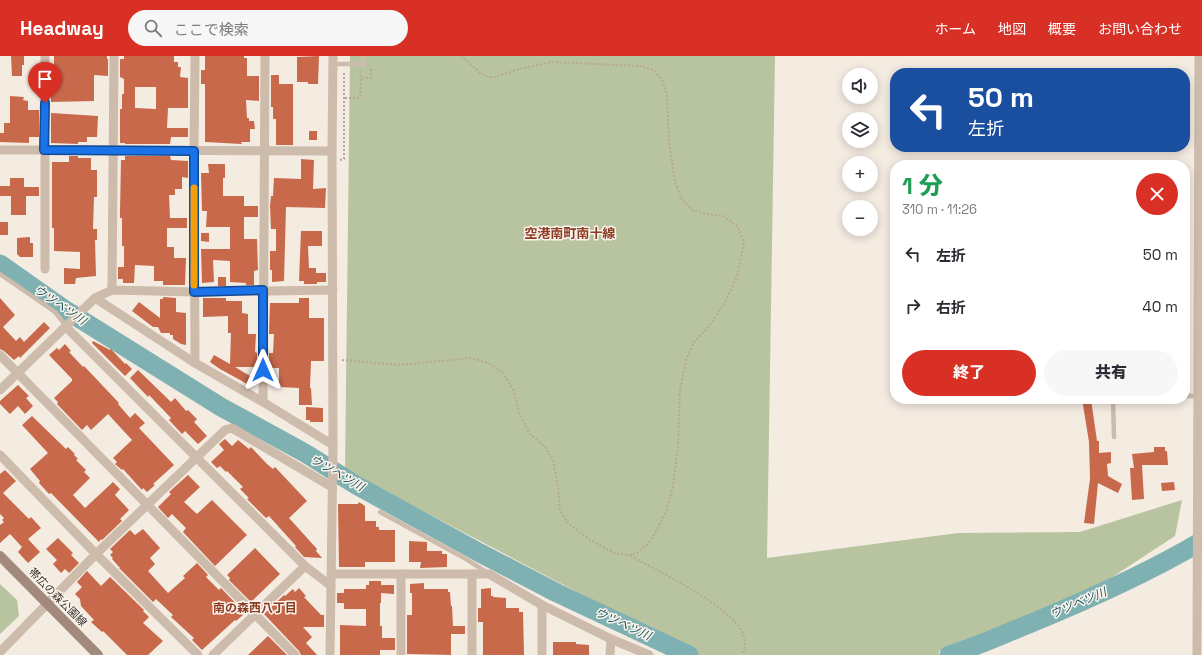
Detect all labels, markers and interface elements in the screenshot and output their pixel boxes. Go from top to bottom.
search box [128,10,408,46]
text: Headway [20,16,104,41]
icon: search [142,17,164,39]
text: ここで検索 [174,20,249,39]
text: ホーム [934,20,976,38]
text: 地図 [998,20,1026,38]
text: 概要 [1048,20,1076,38]
text: お問い合わせ [1098,20,1182,38]
pin [28,62,62,103]
icon: arrive [34,68,56,90]
map controls [842,68,878,236]
button: sound [842,68,878,104]
text: 50 m [968,79,1034,115]
icon: left [902,84,954,136]
button: layers [842,112,878,148]
text: 左折 [968,117,1004,140]
button: + [842,156,878,192]
text: 1 分 [902,170,943,201]
button: close [1136,173,1178,215]
button: − [842,200,878,236]
text: 310 m · 11:26 [902,201,977,218]
district label: 空港南町南十線 [524,225,616,242]
icon: left [902,243,924,265]
text: 50 m [1143,245,1178,264]
text: 左折 [936,246,966,265]
water label: ウツベツ川 [31,282,91,330]
icon: right [902,295,924,317]
text: 40 m [1142,297,1178,316]
text: 右折 [936,298,966,317]
position arrow [242,349,284,391]
button: 終了 [902,350,1036,396]
button: 共有 [1044,350,1178,396]
water label: ウツベツ川 [307,451,369,496]
street label: 帯広の森公園線 [26,565,90,629]
water label: ウツベツ川 [1047,583,1111,622]
district label: 南の森西八丁目 [213,600,297,616]
water label: ウツベツ川 [592,604,655,645]

